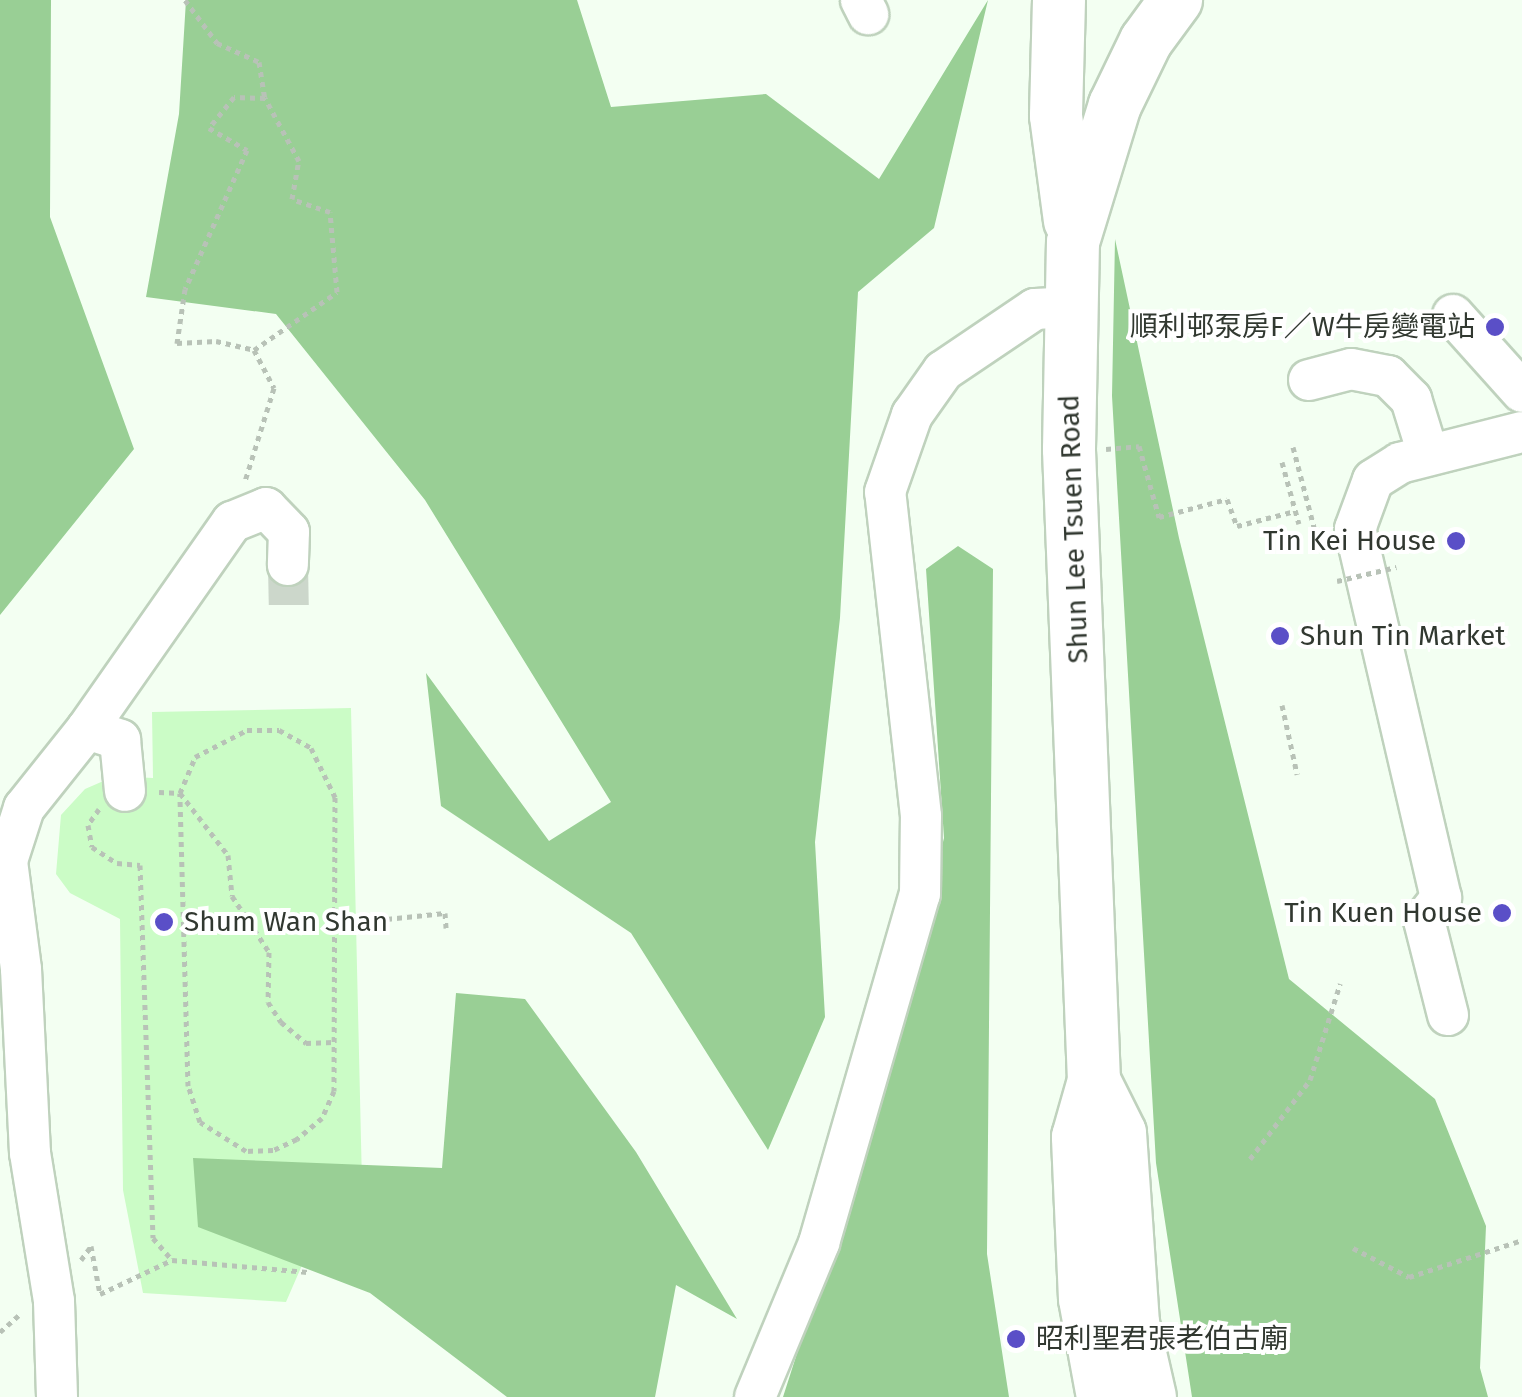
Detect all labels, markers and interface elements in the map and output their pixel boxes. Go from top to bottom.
place label: 順利邨泵房F／W牛房變電站 [1130,310,1475,344]
marker: 順利邨泵房F／W牛房變電站 [1484,316,1506,338]
street label: Shun Lee Tsuen Road [1053,394,1095,664]
place label: Tin Kei House [1263,524,1436,558]
marker: Tin Kei House [1445,530,1467,552]
place label: Shun Tin Market [1300,619,1505,653]
marker: Shun Tin Market [1269,625,1291,647]
place label: Tin Kuen House [1284,896,1482,930]
marker: Tin Kuen House [1491,902,1513,924]
place label: Shum Wan Shan [184,905,388,939]
marker: Shum Wan Shan [153,911,175,933]
place label: 昭利聖君張老伯古廟 [1036,1322,1288,1356]
marker: 昭利聖君張老伯古廟 [1005,1328,1027,1350]

